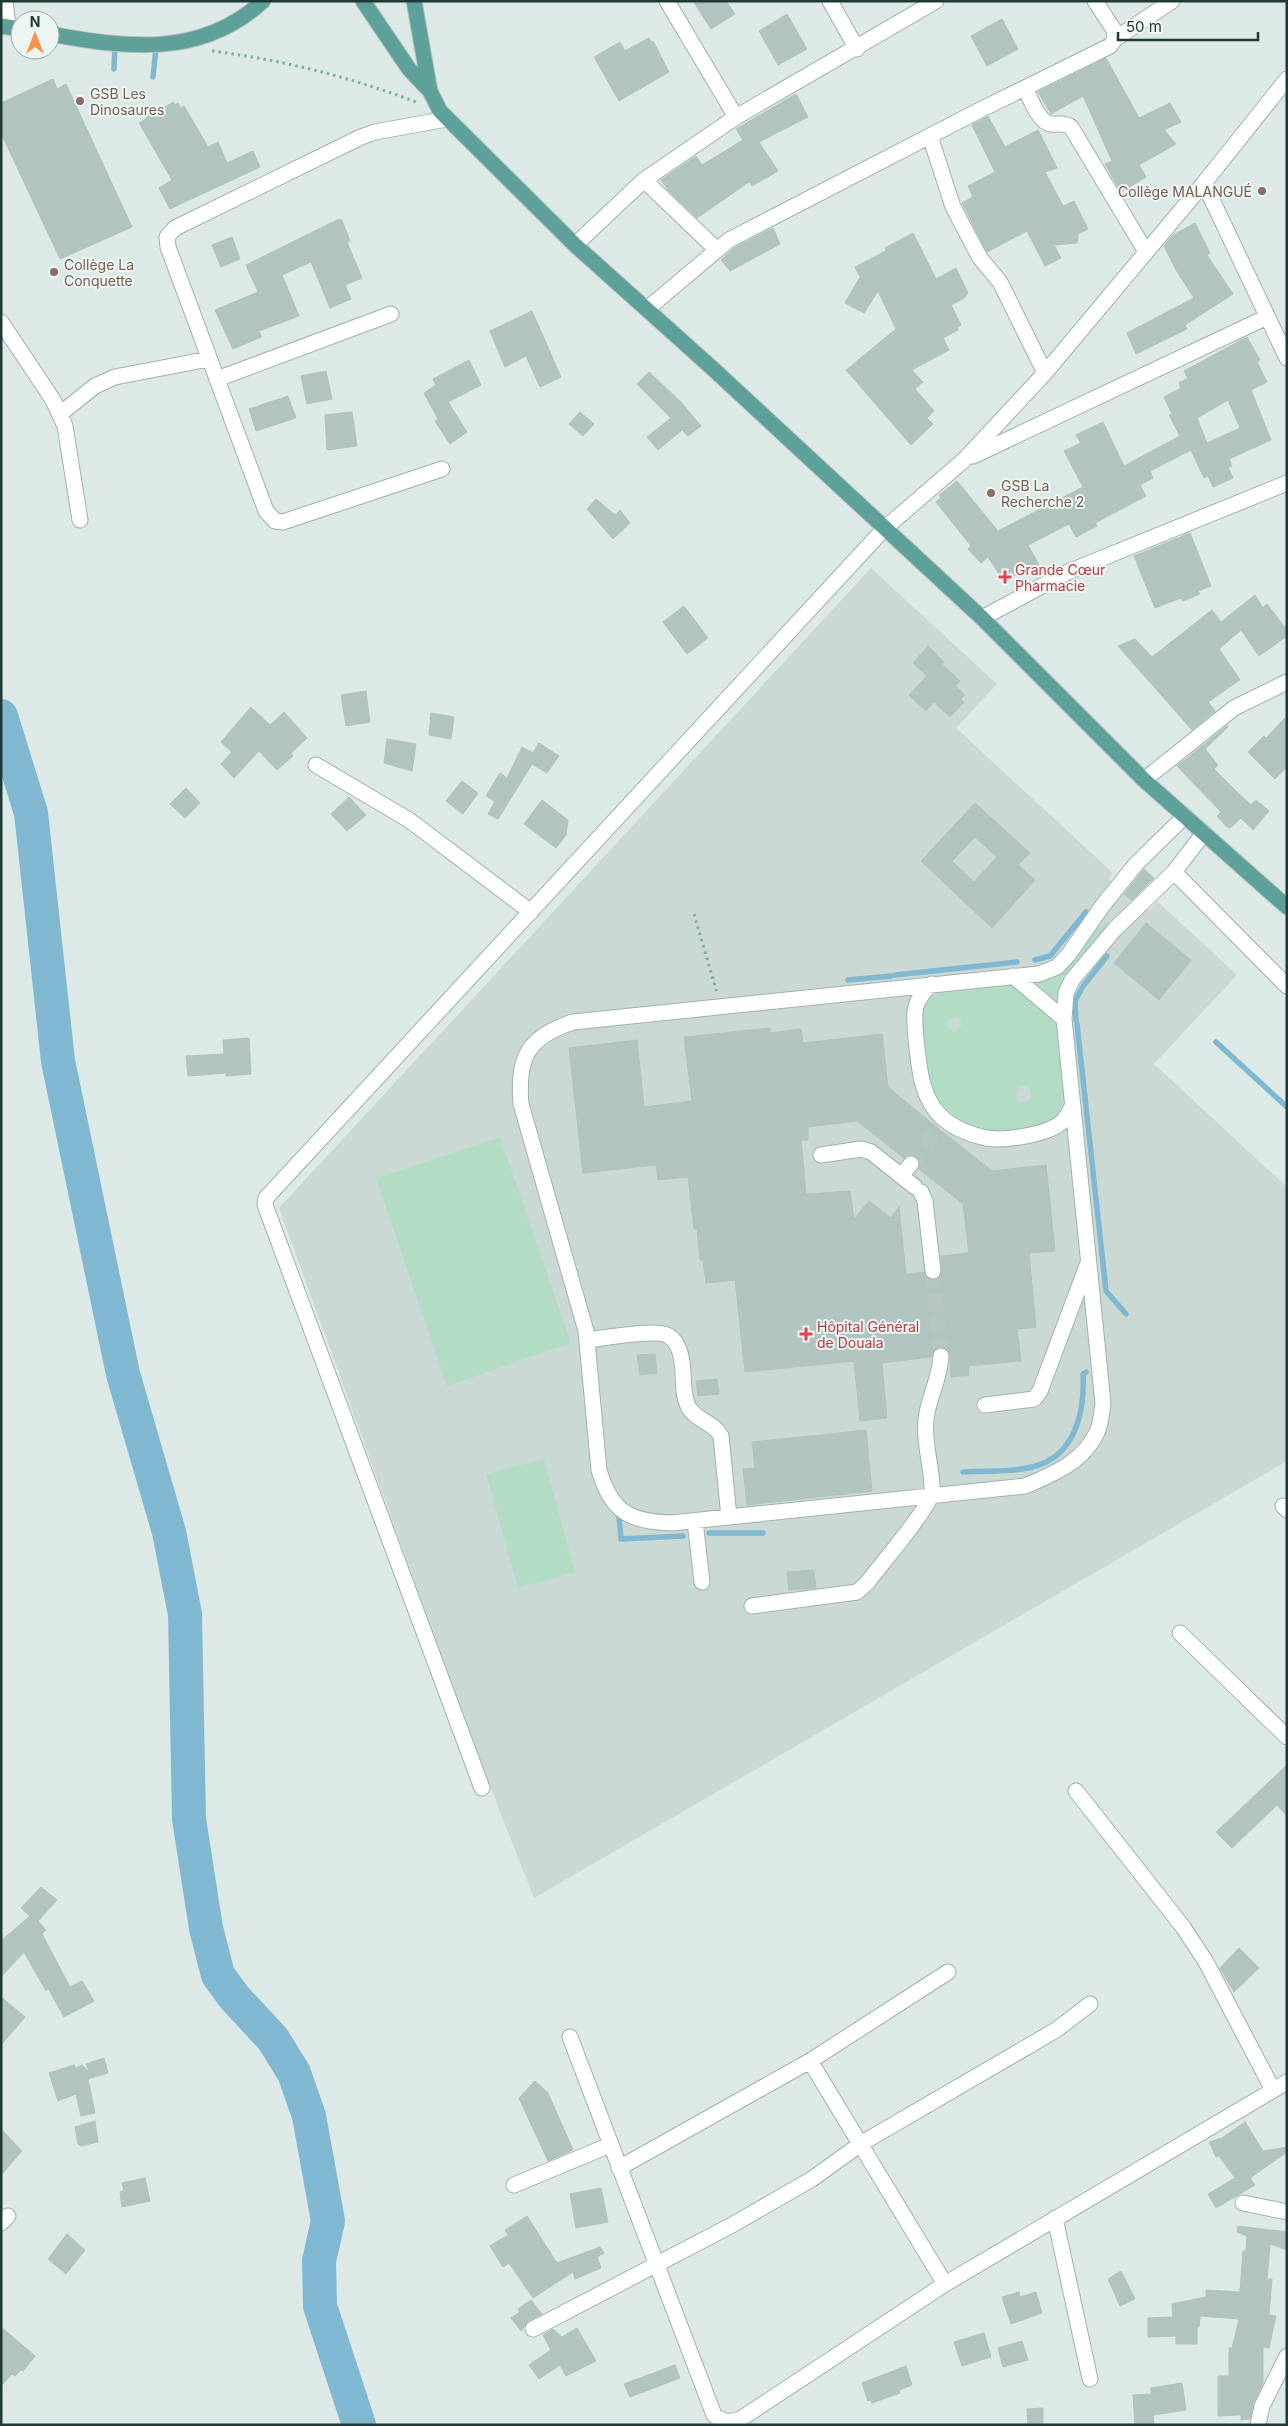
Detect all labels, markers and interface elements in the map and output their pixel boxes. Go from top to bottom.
north arrow [10,10,60,60]
scale bar [1118,10,1258,42]
text: N [30,13,40,30]
text: 50 m [1126,17,1162,36]
place label: GSB Les Dinosaures [90,85,164,118]
marker: GSB Les Dinosaures [74,95,86,107]
place label: Collège MALANGUÉ [1118,183,1252,200]
marker: Collège MALANGUÉ [1256,185,1268,197]
place label: Collège La Conquette [64,256,134,289]
marker: Collège La Conquette [48,266,60,278]
place label: GSB La Recherche 2 [1001,477,1084,510]
marker: GSB La Recherche 2 [985,487,997,499]
place label: Grande Cœur Pharmacie [1015,561,1105,594]
marker: Grande Cœur Pharmacie [999,571,1011,583]
place label: Hôpital Général de Douala [817,1318,919,1351]
marker: Hôpital Général de Douala [799,1327,813,1341]

